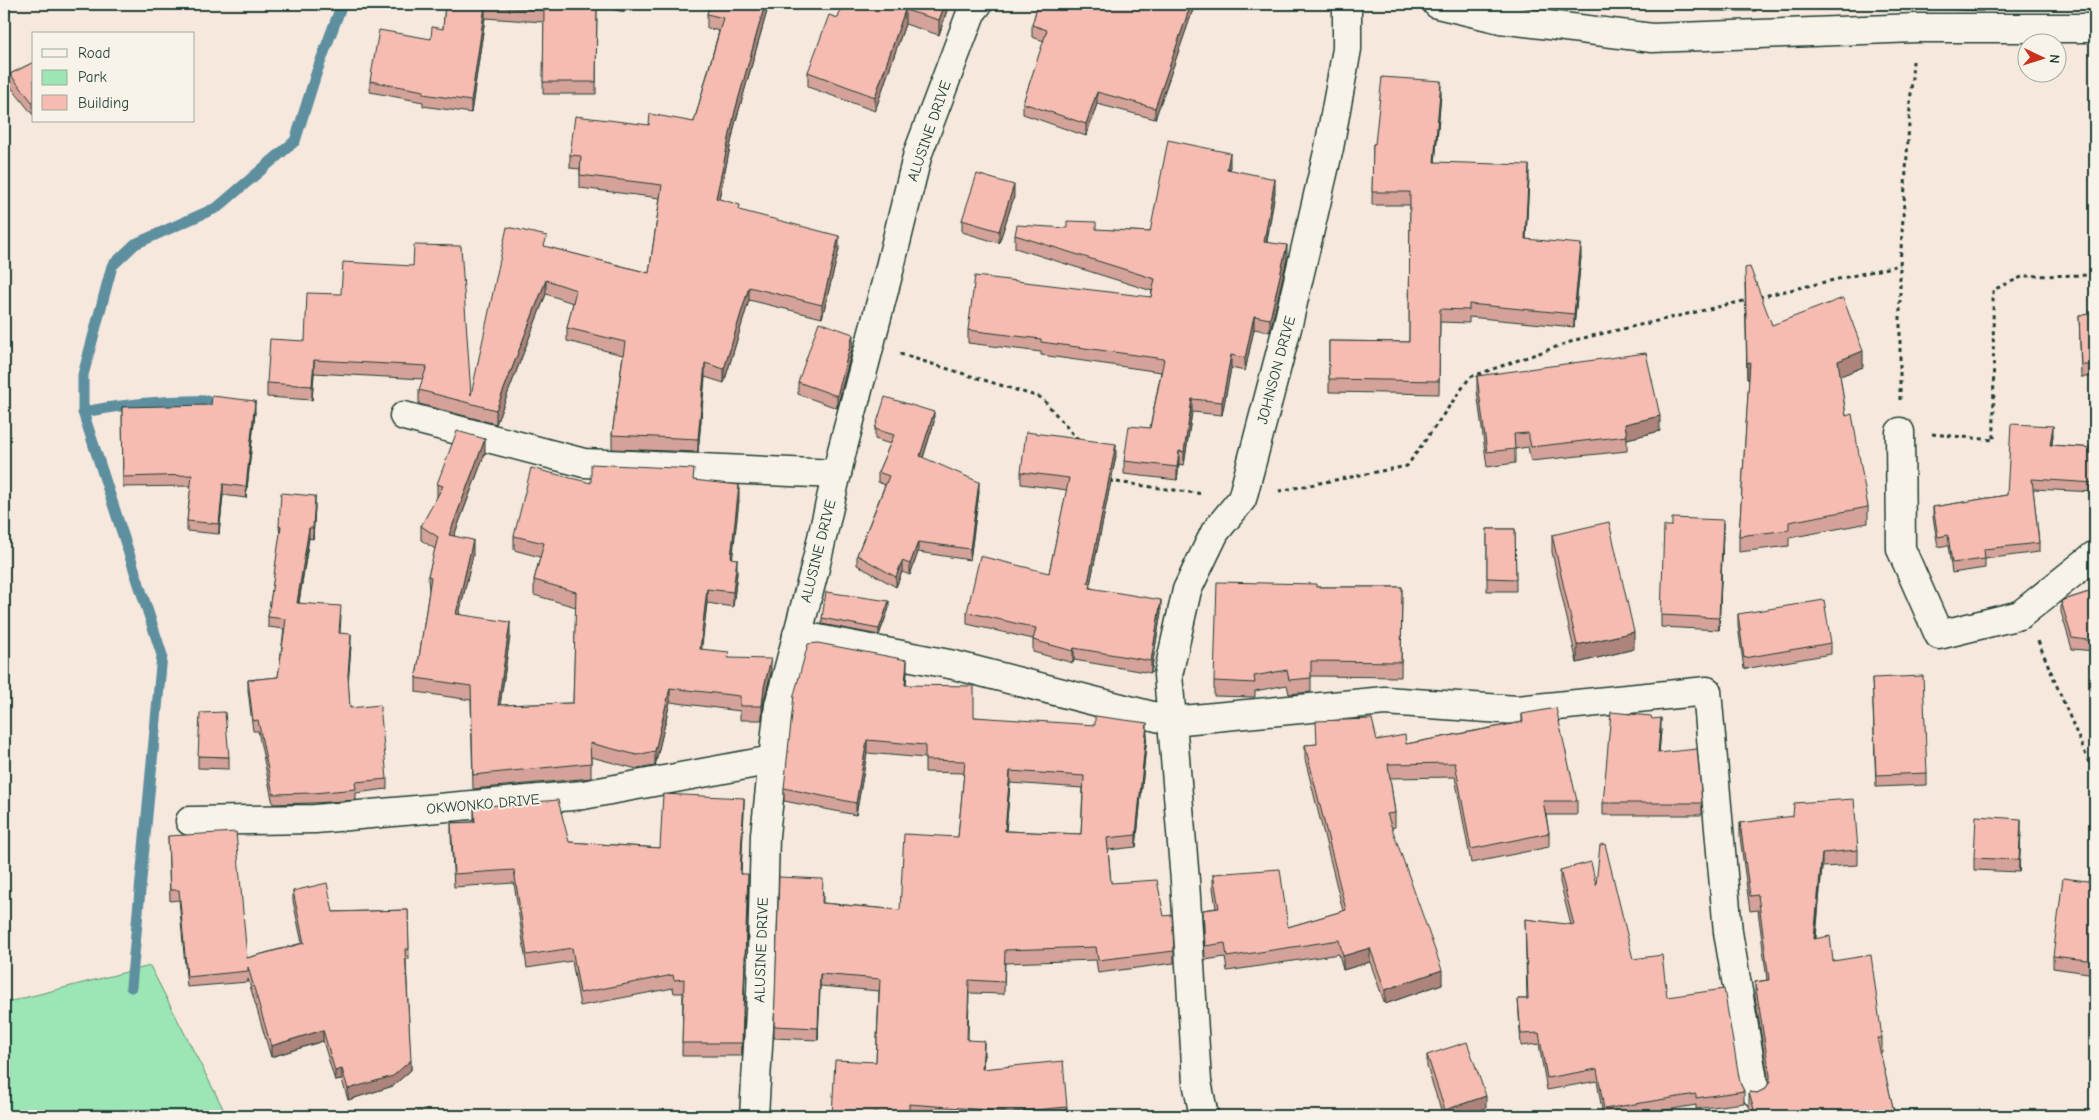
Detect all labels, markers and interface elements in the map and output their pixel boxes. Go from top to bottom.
legend [32,32,195,122]
north arrow [2016,32,2066,82]
text: Road [78,44,110,62]
text: N [2046,54,2063,64]
text: Park [78,68,107,86]
street label: ALUSINE DRIVE [903,78,955,184]
text: Building [78,94,129,112]
street label: JOHNSON DRIVE [1253,314,1299,426]
street label: ALUSINE DRIVE [797,498,839,604]
street label: OKWONKO DRIVE [426,790,540,818]
street label: ALUSINE DRIVE [750,897,772,1003]

